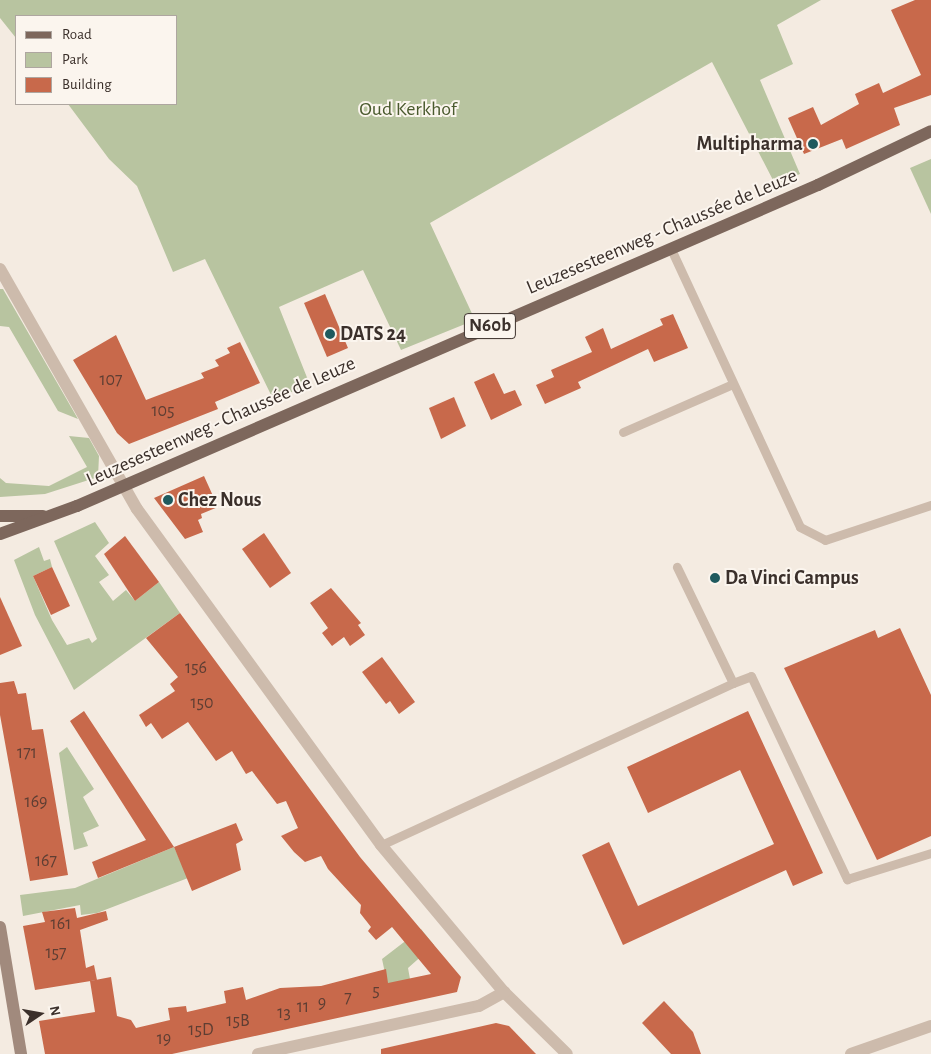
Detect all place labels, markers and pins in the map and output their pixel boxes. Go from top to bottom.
place label: Multipharma [697,132,803,156]
marker: Multipharma [807,138,819,150]
place label: DATS 24 [340,322,406,346]
marker: DATS 24 [324,328,336,340]
place label: Chez Nous [178,488,262,512]
marker: Chez Nous [162,494,174,506]
place label: Da Vinci Campus [725,566,859,590]
marker: Da Vinci Campus [709,572,721,584]

